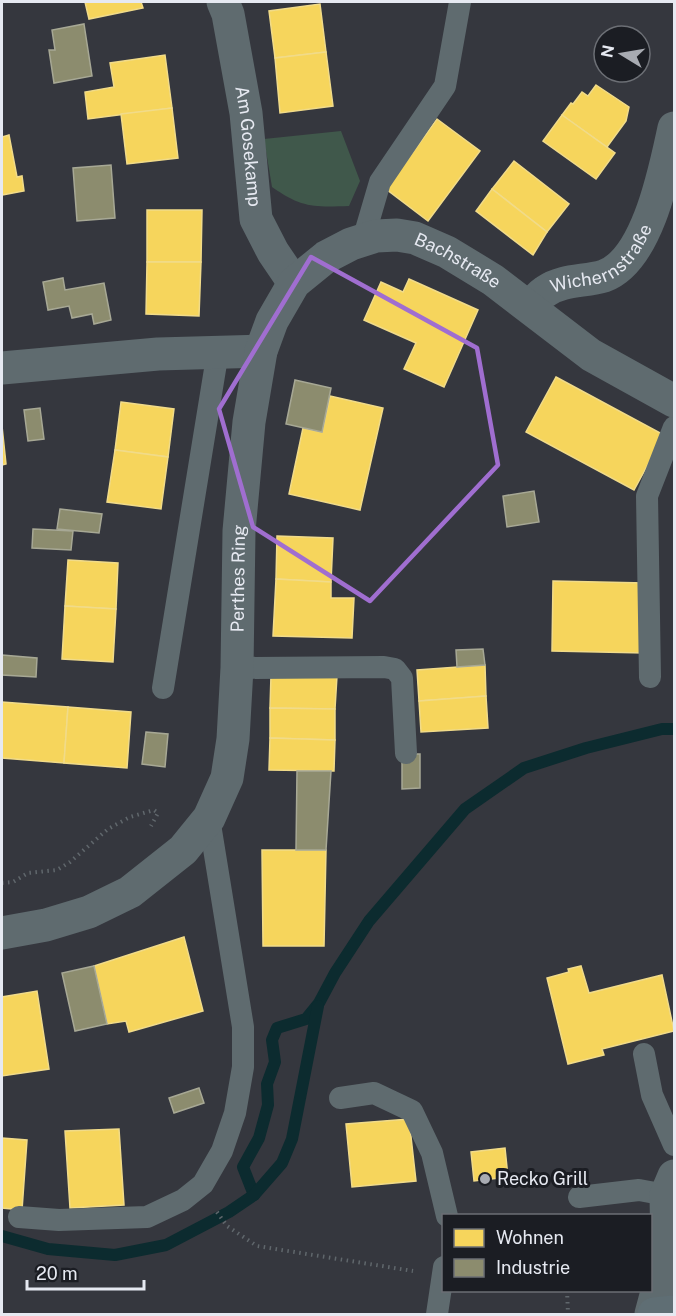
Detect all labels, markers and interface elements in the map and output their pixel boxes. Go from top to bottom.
north arrow [592,24,652,84]
text: N [597,43,618,59]
street label: Am Gosekamp [231,84,266,208]
street label: Wichernstraße [547,221,656,297]
street label: Bachstraße [411,228,505,292]
street label: Perthes Ring [227,524,250,632]
place label: Recko Grill [497,1168,588,1189]
marker: Recko Grill [478,1172,492,1186]
legend [442,1214,652,1292]
text: Wohnen [496,1227,564,1248]
scale bar [27,1253,144,1291]
text: Industrie [496,1257,570,1278]
text: 20 m [36,1263,78,1284]

